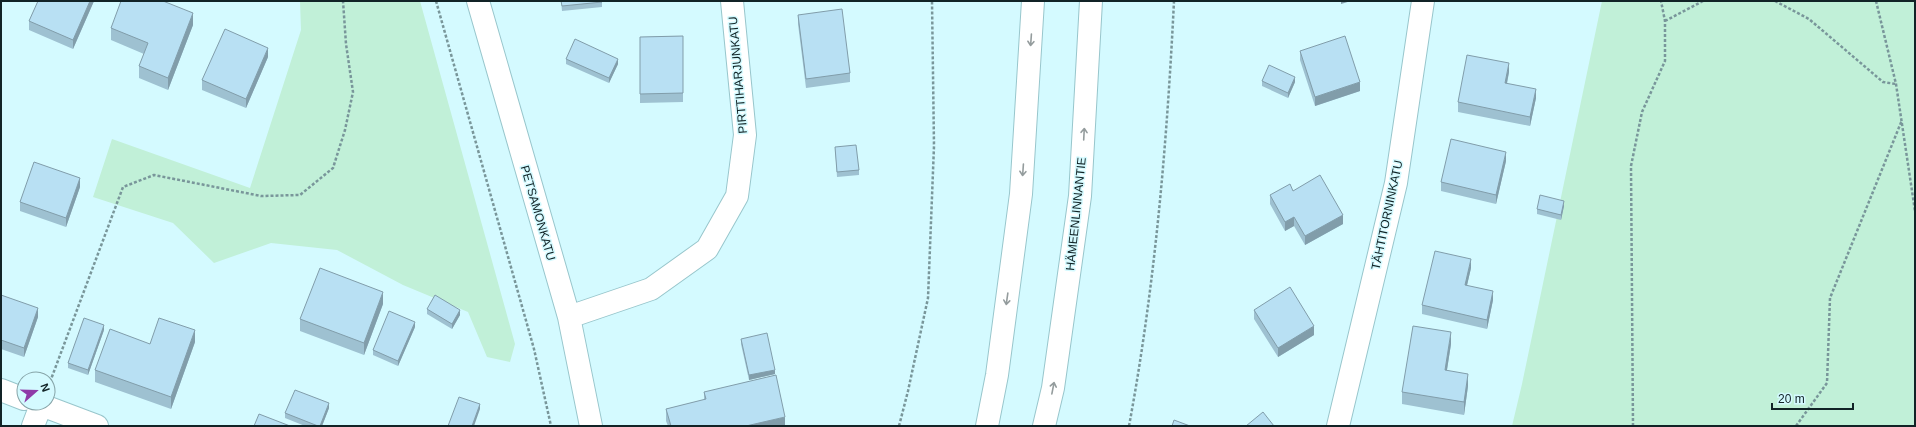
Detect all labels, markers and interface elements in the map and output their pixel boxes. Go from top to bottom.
street label: PIRTTIHARJUNKATU [726,16,750,134]
one-way arrow [1028,33,1035,46]
one-way arrow [1080,128,1087,141]
street label: HÄMEENLINNANTIE [1063,157,1089,271]
street label: TÄHTITORNINKATU [1369,159,1405,271]
one-way arrow [1019,163,1026,176]
street label: PETSAMONKATU [518,164,558,262]
one-way arrow [1003,292,1011,305]
north arrow [16,371,56,411]
text: N [38,382,52,393]
one-way arrow [1049,382,1057,395]
scale bar [1772,385,1853,411]
text: 20 m [1778,392,1805,406]

